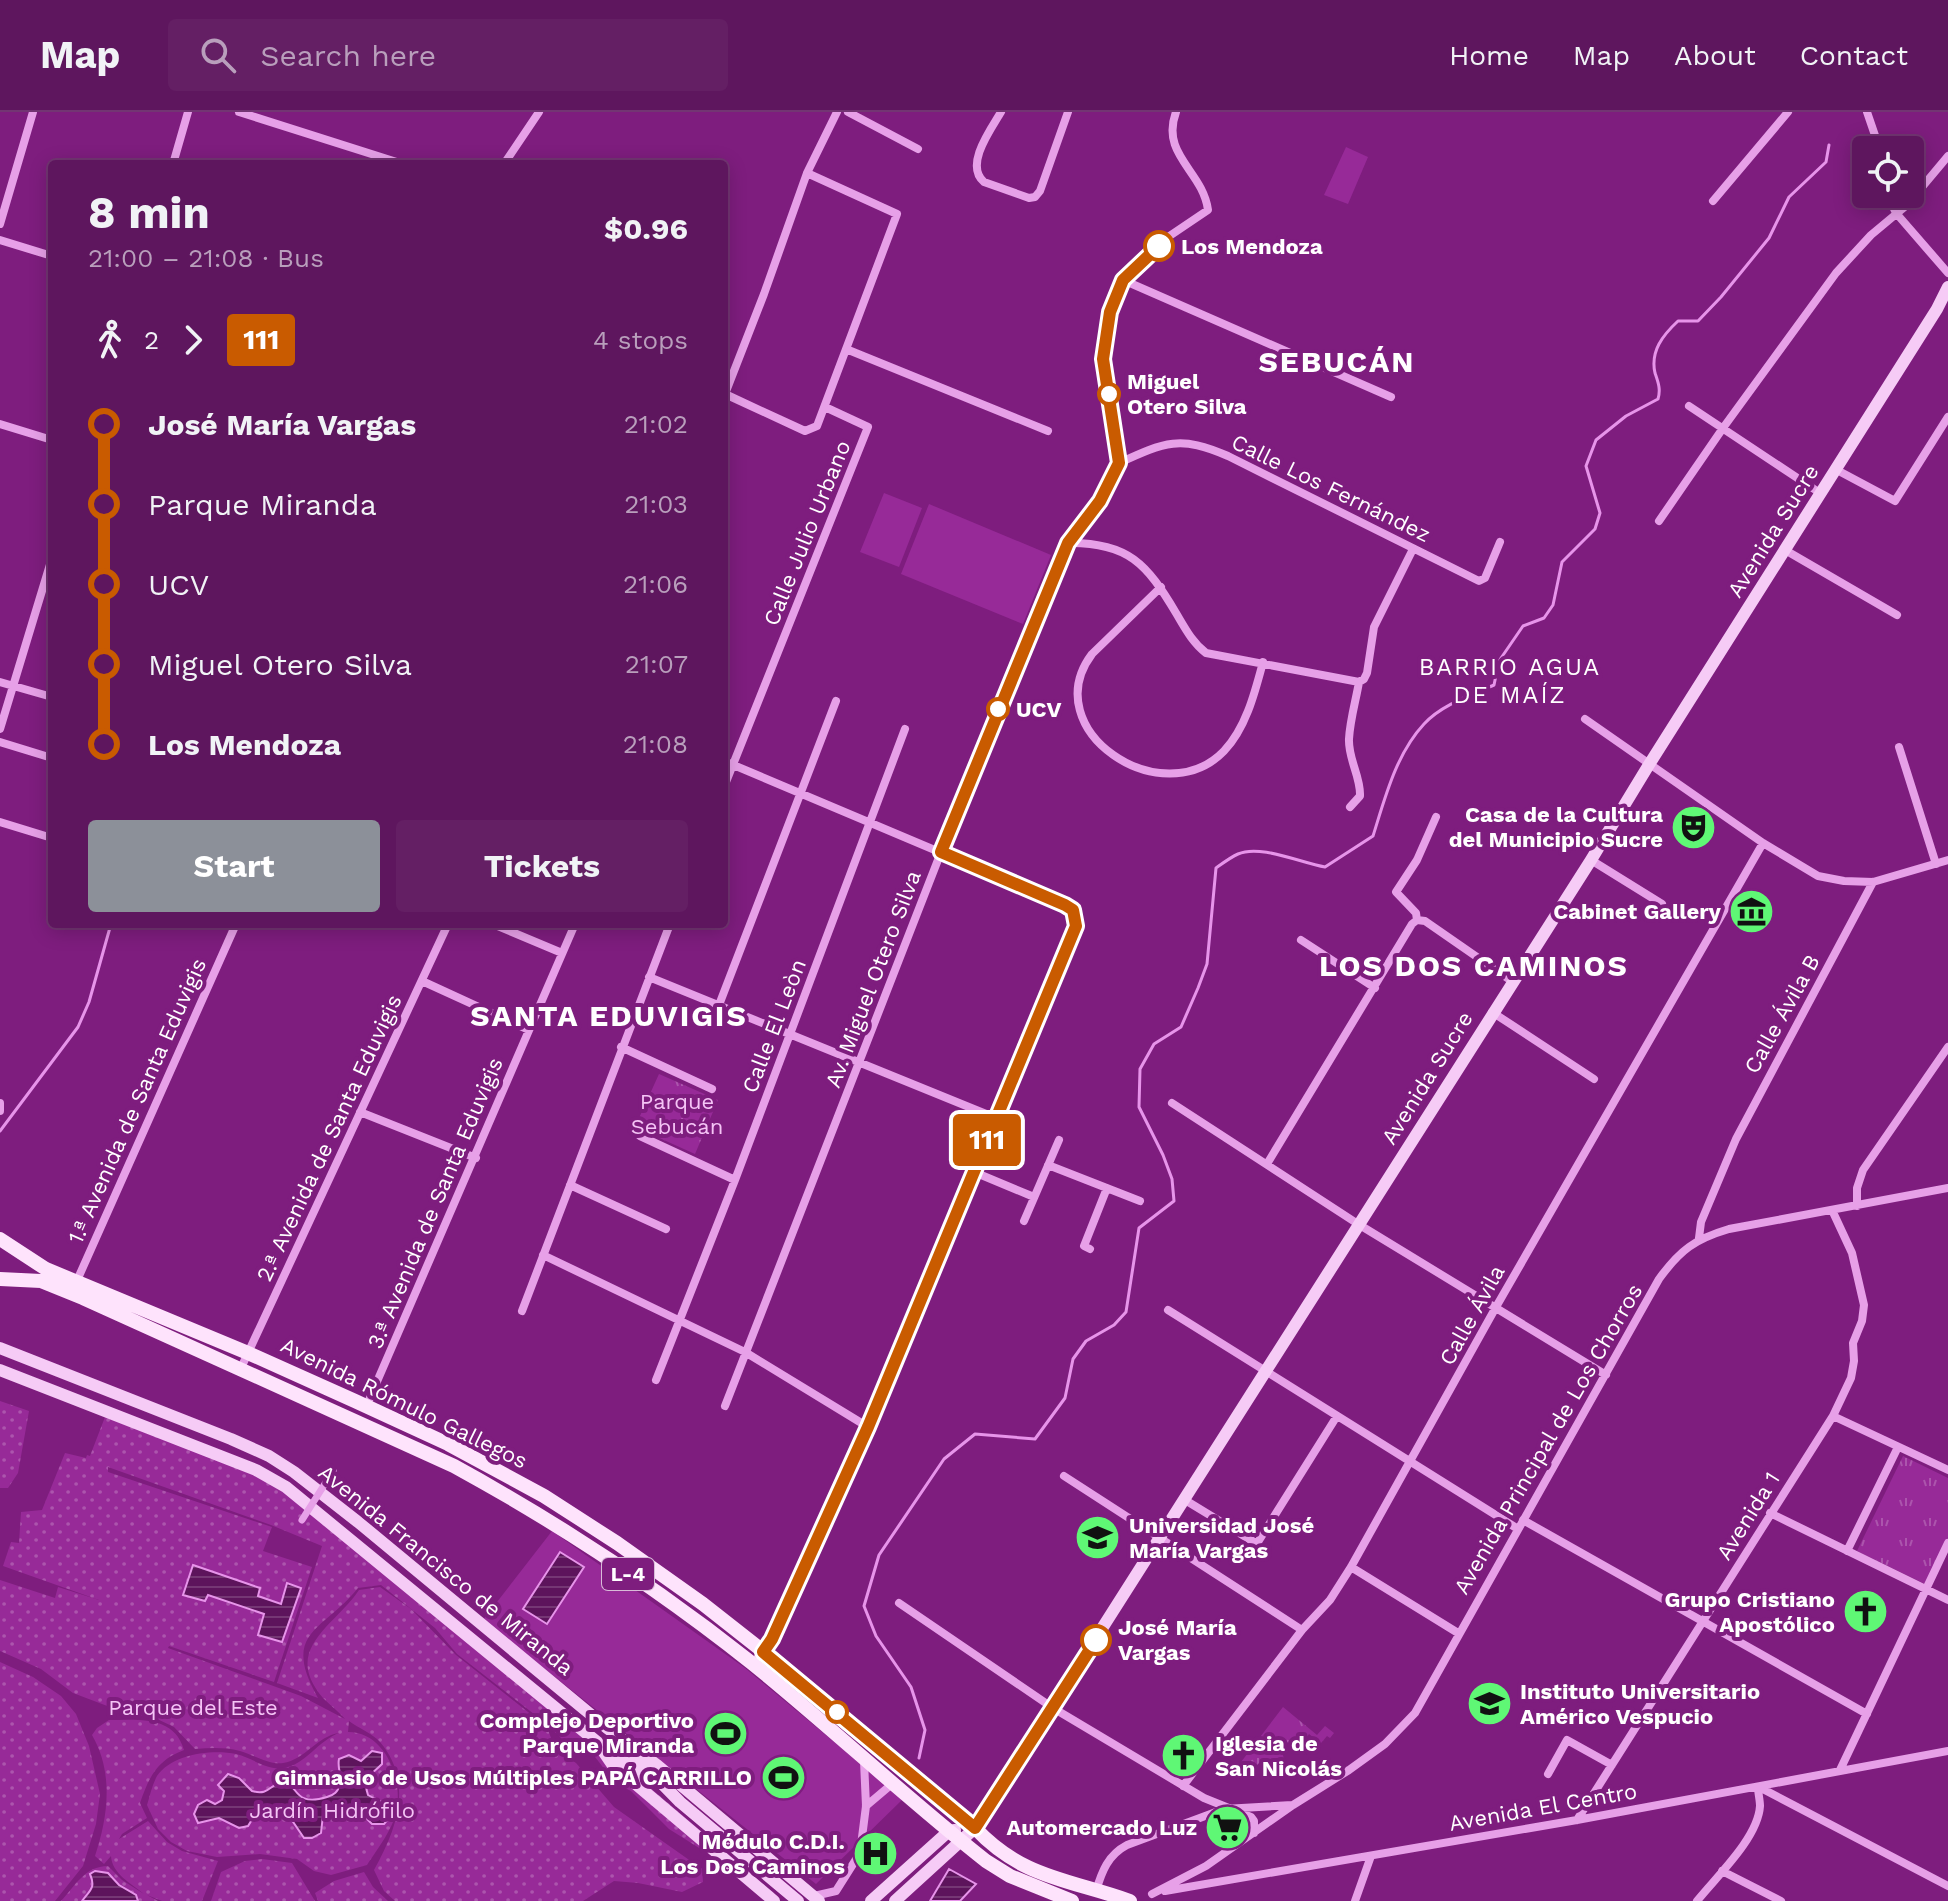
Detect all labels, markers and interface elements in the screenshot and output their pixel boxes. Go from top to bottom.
search box [168,19,728,91]
text: Map [40,33,120,77]
icon: search [196,33,240,77]
text: Search here [260,38,436,73]
text: Home [1449,39,1529,72]
text: Map [1573,39,1630,72]
text: About [1674,39,1756,72]
text: Contact [1800,39,1908,72]
map controls [1852,136,1924,208]
button: locate [1852,136,1924,208]
text: 8 min [88,187,210,239]
text: $0.96 [604,211,688,246]
marker: Los Mendoza [1144,231,1174,261]
place label: Los Mendoza [1181,234,1323,259]
text: 21:00 – 21:08 · Bus [88,243,324,273]
icon: walk [88,318,132,362]
icon: forward [171,318,215,362]
text: 111 [243,323,279,356]
text: 2 [144,325,159,355]
text: 4 stops [593,325,688,355]
district label: SEBUCÁN [1258,344,1416,379]
place label: Miguel Otero Silva [1127,369,1247,419]
marker: Miguel Otero Silva [1098,383,1120,405]
text: José María Vargas [148,407,416,442]
text: 21:02 [624,409,688,439]
street label: Calle Los Fernández [1227,429,1435,547]
street label: Calle Julio Urbano [758,437,856,629]
street label: Avenida Sucre [1722,460,1824,602]
text: Parque Miranda [148,487,377,522]
text: 21:03 [624,489,688,519]
text: UCV [148,567,209,602]
text: 21:06 [623,569,688,599]
text: Miguel Otero Silva [148,647,412,682]
text: 21:07 [625,649,688,679]
district label: BARRIO AGUA DE MAÍZ [1419,653,1601,709]
place label: UCV [1016,697,1062,722]
marker: UCV [987,698,1009,720]
text: Los Mendoza [148,727,341,762]
text: 21:08 [623,729,688,759]
place label: Casa de la Cultura del Municipio Sucre [1449,802,1663,852]
theatre icon: Casa de la Cultura del Municipio Sucre [1670,803,1718,851]
button: Start [88,820,380,912]
button: Tickets [396,820,688,912]
street label: Av. Miguel Otero Silva [820,867,926,1091]
museum icon: Cabinet Gallery [1728,887,1776,935]
place label: Cabinet Gallery [1553,899,1722,924]
district label: LOS DOS CAMINOS [1319,948,1629,983]
street label: Calle Ávila B [1739,950,1825,1078]
street label: 1.ª Avenida de Santa Eduvigis [63,955,211,1247]
street label: Calle El Leòn [737,956,811,1096]
street label: 2.ª Avenida de Santa Eduvigis [251,991,407,1285]
district label: SANTA EDUVIGIS [470,998,748,1033]
street label: Avenida Sucre [1376,1007,1478,1149]
street label: 3.ª Avenida de Santa Eduvigis [362,1054,508,1352]
park label: Parque Sebucán [631,1089,723,1139]
line badge: 111 [941,1114,1033,1166]
text: 111 [969,1123,1005,1156]
street label: Calle Ávila [1434,1261,1510,1369]
street label: Avenida Principal de Los Chorros [1449,1280,1647,1598]
street label: Avenida Rómulo Gallegos [277,1332,531,1474]
street label: Avenida Francisco de Miranda [314,1459,578,1681]
street label: Avenida 1 [1711,1467,1785,1565]
place label: Universidad José María Vargas [1129,1513,1314,1563]
school or university icon: Universidad José María Vargas [1074,1514,1122,1562]
road number: L-4 [602,1558,654,1590]
place label: Grupo Cristiano Apostólico [1665,1587,1835,1637]
church icon: Grupo Cristiano Apostólico [1842,1588,1890,1636]
place label: José María Vargas [1118,1615,1237,1665]
marker: José María Vargas [1081,1625,1111,1655]
place label: Instituto Universitario Américo Vespucio [1520,1679,1760,1729]
school or university icon: Instituto Universitario Américo Vespucio [1465,1680,1513,1728]
park label: Parque del Este [108,1695,278,1720]
unlabelled marker [826,1701,848,1723]
place label: Complejo Deportivo Parque Miranda [480,1708,694,1758]
sports icon: Complejo Deportivo Parque Miranda [701,1709,749,1757]
place label: Iglesia de San Nicolás [1215,1731,1342,1781]
church icon: Iglesia de San Nicolás [1160,1732,1208,1780]
sports icon: Gimnasio de Usos Múltiples PAPÁ CARRILLO [759,1753,807,1801]
place label: Gimnasio de Usos Múltiples PAPÁ CARRILLO [274,1765,752,1790]
street label: Avenida El Centro [1447,1778,1639,1836]
park label: Jardín Hidrófilo [249,1798,415,1823]
supermarket icon: Automercado Luz [1204,1803,1252,1851]
place label: Automercado Luz [1007,1815,1197,1840]
place label: Módulo C.D.I. Los Dos Caminos [660,1829,845,1879]
hospital icon: Módulo C.D.I. Los Dos Caminos [852,1830,900,1878]

